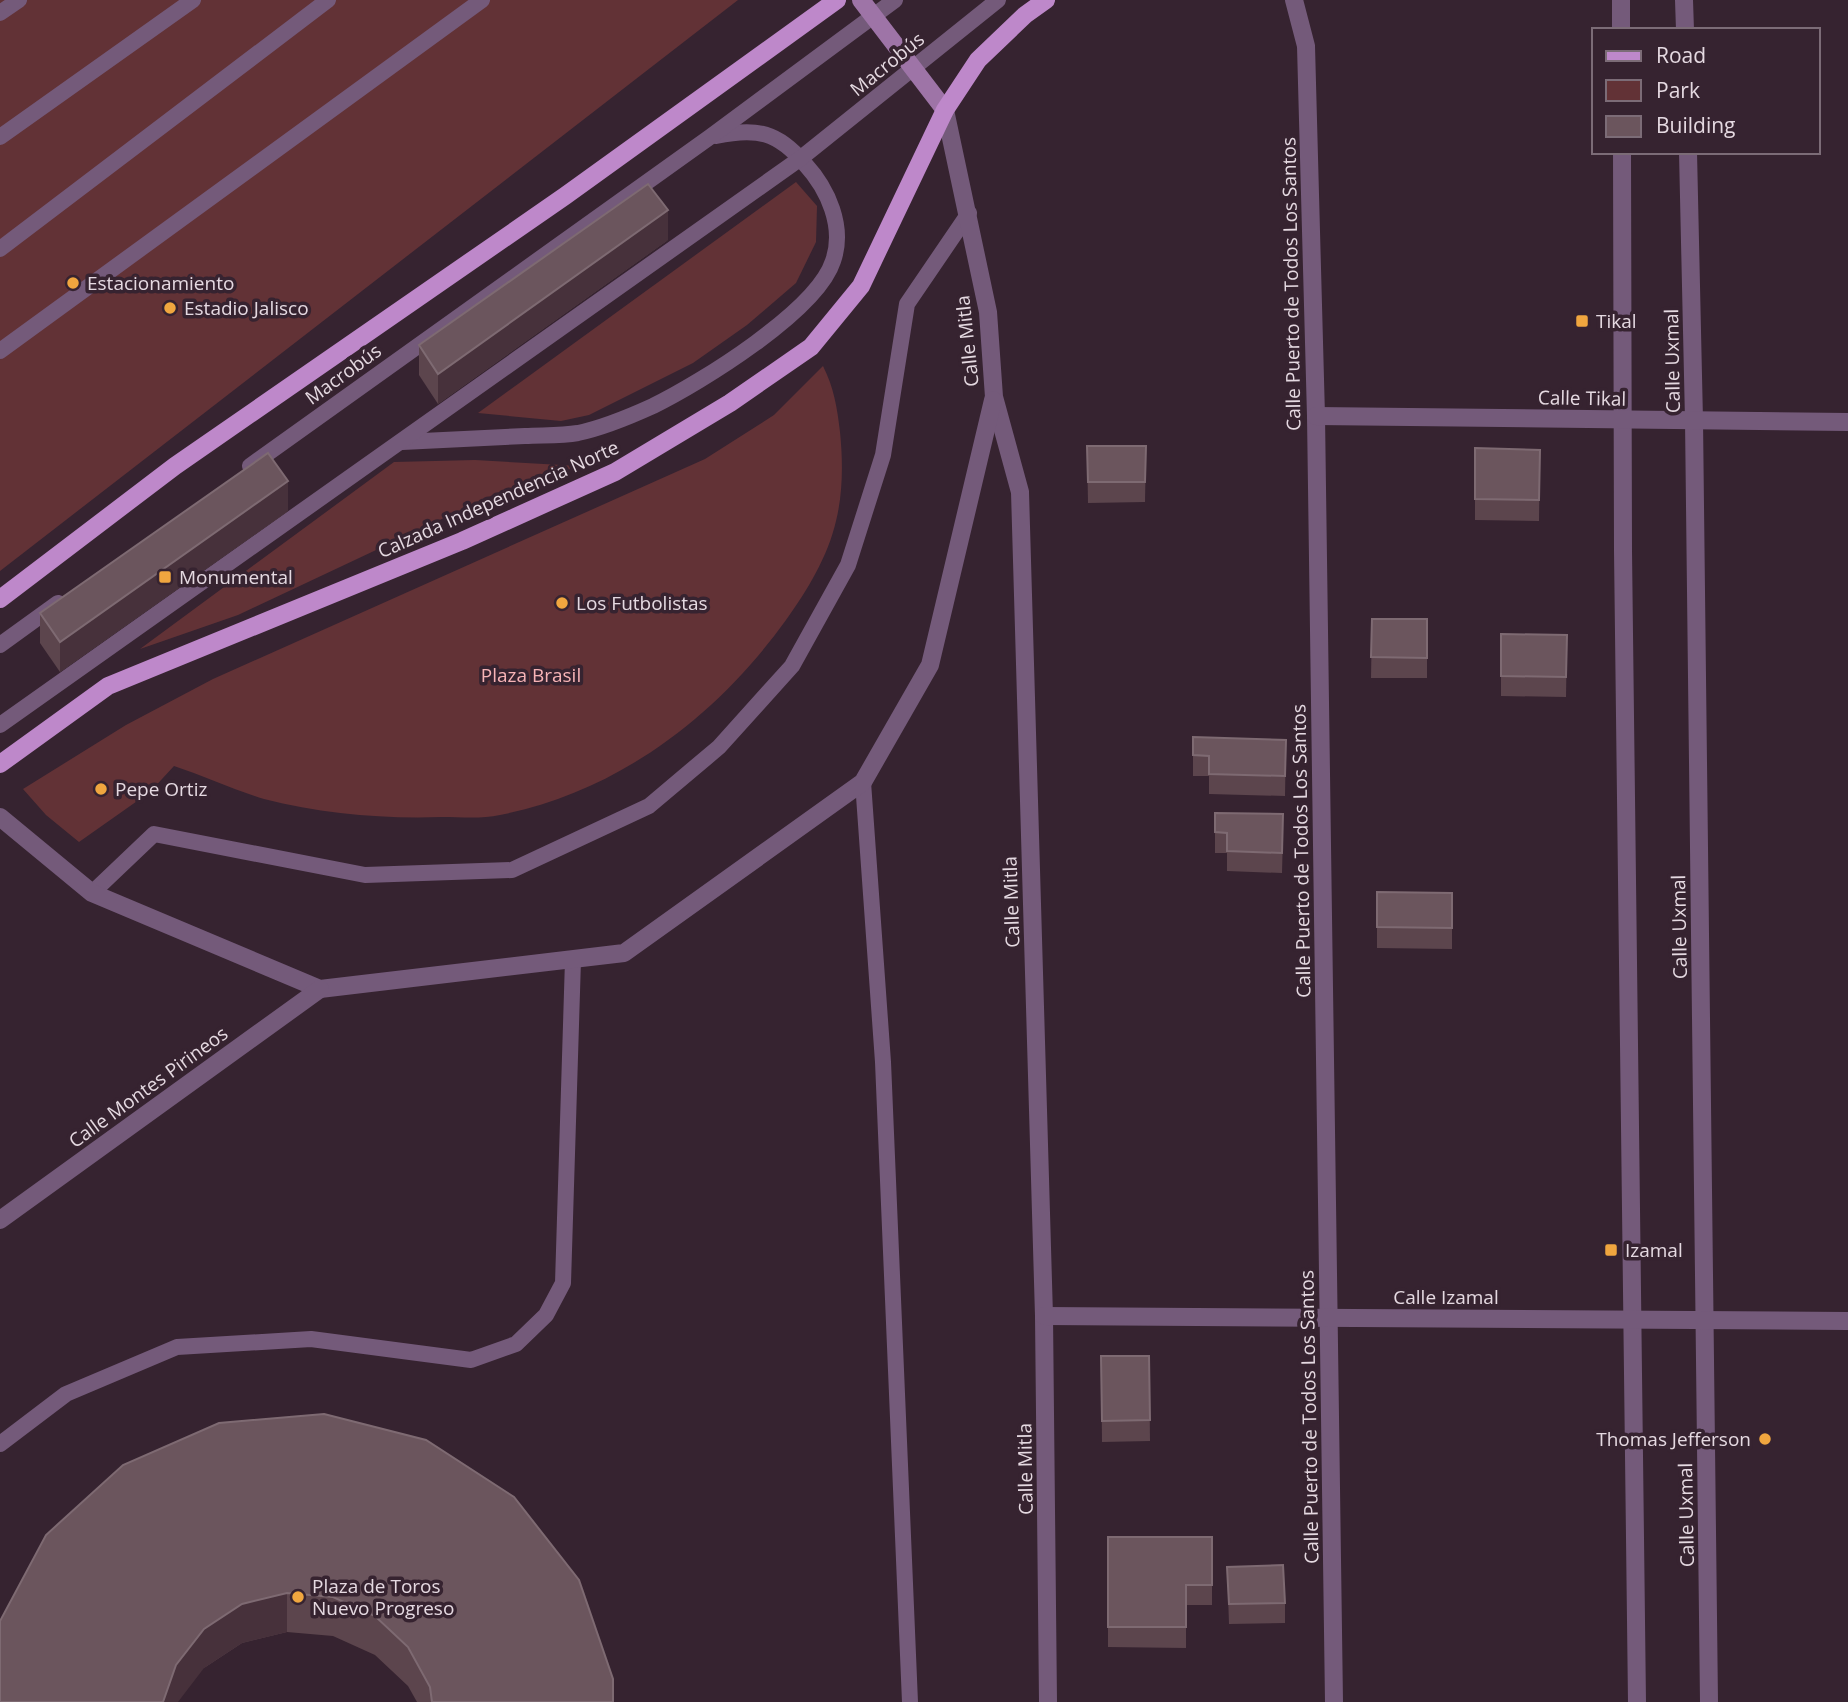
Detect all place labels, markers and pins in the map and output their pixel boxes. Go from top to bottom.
place label: Estacionamiento [87,270,234,296]
marker: Estacionamiento [65,275,81,291]
place label: Estadio Jalisco [184,295,309,321]
marker: Estadio Jalisco [162,300,178,316]
place label: Tikal [1596,308,1637,334]
marker: Tikal [1574,313,1590,329]
place label: Monumental [179,564,293,590]
marker: Monumental [157,569,173,585]
place label: Los Futbolistas [576,590,708,616]
marker: Los Futbolistas [554,595,570,611]
place label: Pepe Ortiz [115,776,207,802]
marker: Pepe Ortiz [93,781,109,797]
place label: Izamal [1625,1237,1683,1263]
marker: Izamal [1603,1242,1619,1258]
place label: Thomas Jefferson [1596,1426,1751,1452]
marker: Thomas Jefferson [1757,1431,1773,1447]
place label: Plaza de Toros Nuevo Progreso [312,1573,454,1621]
marker: Plaza de Toros Nuevo Progreso [290,1589,306,1605]

